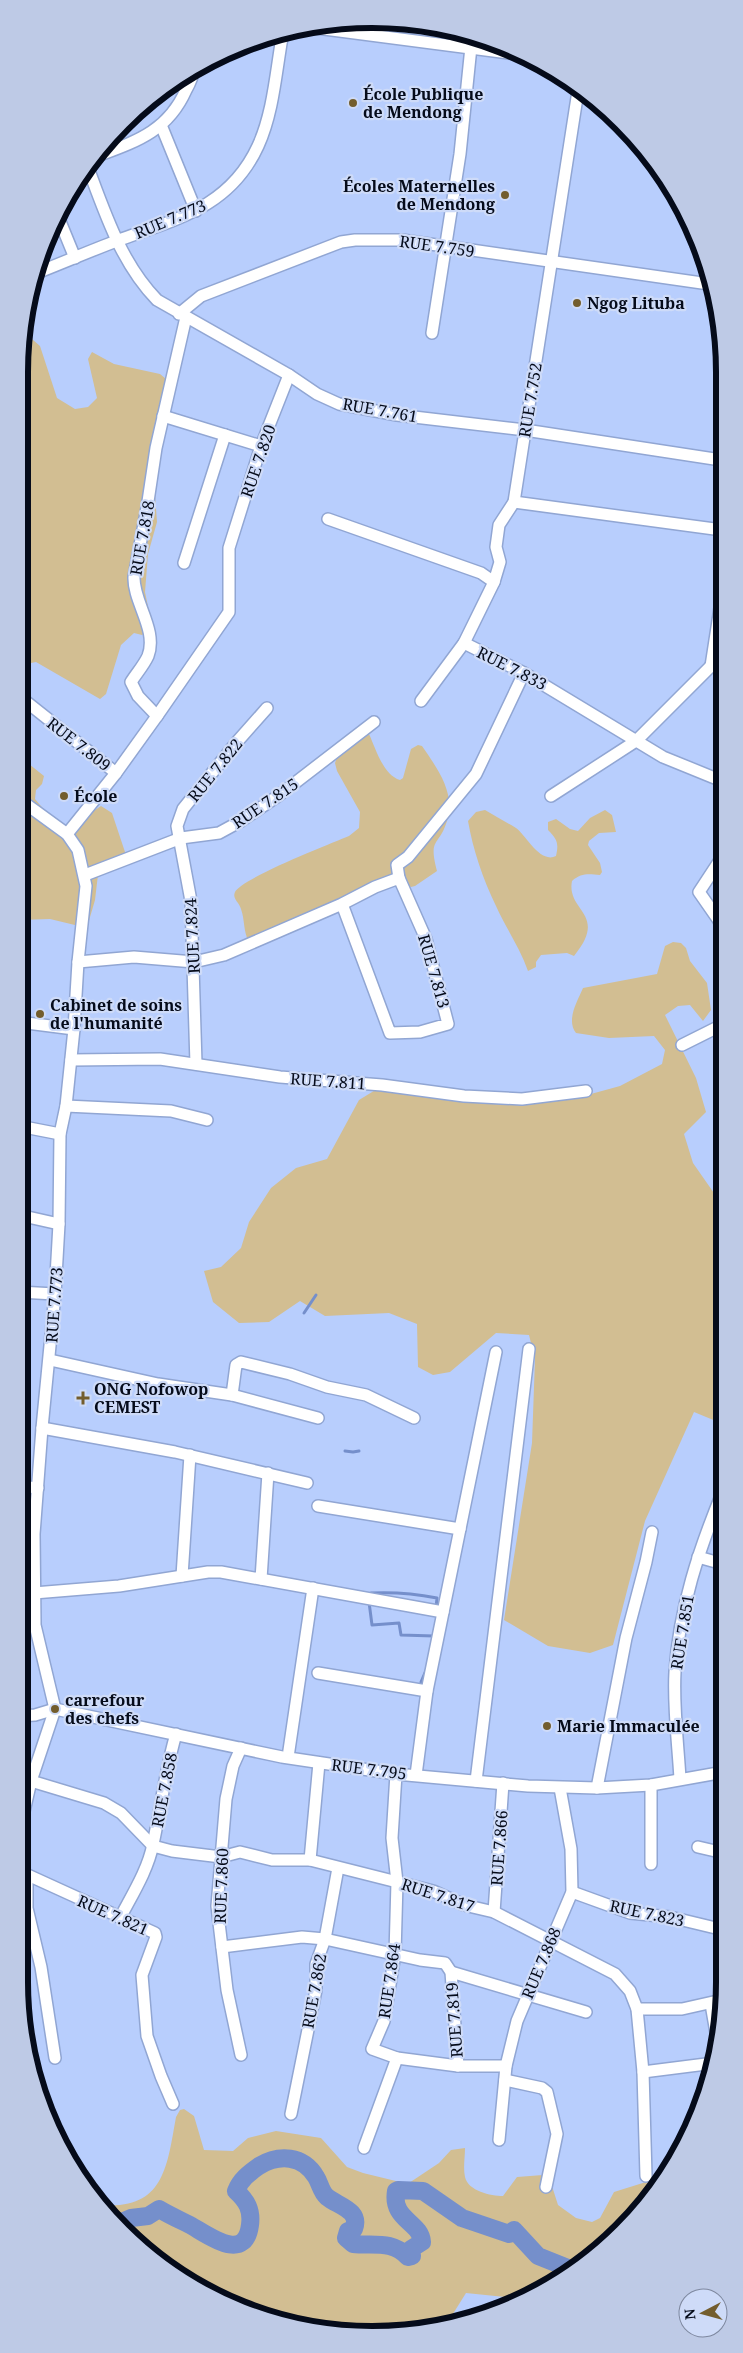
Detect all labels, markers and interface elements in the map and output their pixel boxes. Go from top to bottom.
place label: École Publique de Mendong [363,83,483,123]
marker: École Publique de Mendong [347,97,359,109]
place label: Écoles Maternelles de Mendong [343,175,495,215]
marker: Écoles Maternelles de Mendong [499,189,511,201]
street label: RUE 7.773 [131,194,209,244]
street label: RUE 7.759 [398,230,476,262]
place label: Ngog Lituba [587,292,685,314]
marker: Ngog Lituba [571,297,583,309]
street label: RUE 7.752 [513,361,547,439]
street label: RUE 7.761 [341,393,419,427]
street label: RUE 7.820 [235,422,281,500]
street label: RUE 7.818 [125,499,159,577]
street label: RUE 7.833 [473,641,551,695]
street label: RUE 7.809 [42,712,116,776]
street label: RUE 7.822 [183,734,247,806]
street label: RUE 7.815 [227,773,303,833]
place label: École [74,785,118,807]
marker: École [58,790,70,802]
street label: RUE 7.824 [179,898,205,974]
street label: RUE 7.813 [413,932,455,1010]
place label: Cabinet de soins de l'humanité [50,994,182,1034]
marker: Cabinet de soins de l'humanité [34,1008,46,1020]
street label: RUE 7.811 [289,1067,367,1095]
street label: RUE 7.773 [40,1266,68,1344]
place label: ONG Nofowop CEMEST [94,1378,208,1418]
marker: ONG Nofowop CEMEST [76,1391,90,1405]
street label: RUE 7.851 [665,1593,699,1671]
place label: carrefour des chefs [65,1689,145,1729]
marker: carrefour des chefs [49,1703,61,1715]
place label: Marie Immaculée [557,1715,700,1737]
marker: Marie Immaculée [541,1720,553,1732]
street label: RUE 7.858 [146,1751,182,1829]
street label: RUE 7.795 [330,1753,408,1785]
street label: RUE 7.866 [485,1809,513,1887]
street label: RUE 7.860 [209,1848,233,1924]
street label: RUE 7.817 [399,1873,477,1917]
street label: RUE 7.821 [74,1890,152,1940]
street label: RUE 7.823 [608,1894,686,1932]
street label: RUE 7.868 [516,1924,566,2002]
street label: RUE 7.864 [373,1942,405,2020]
street label: RUE 7.862 [297,1952,331,2030]
street label: RUE 7.819 [440,1981,468,2059]
north arrow [678,2288,728,2338]
text: N [680,2308,700,2321]

